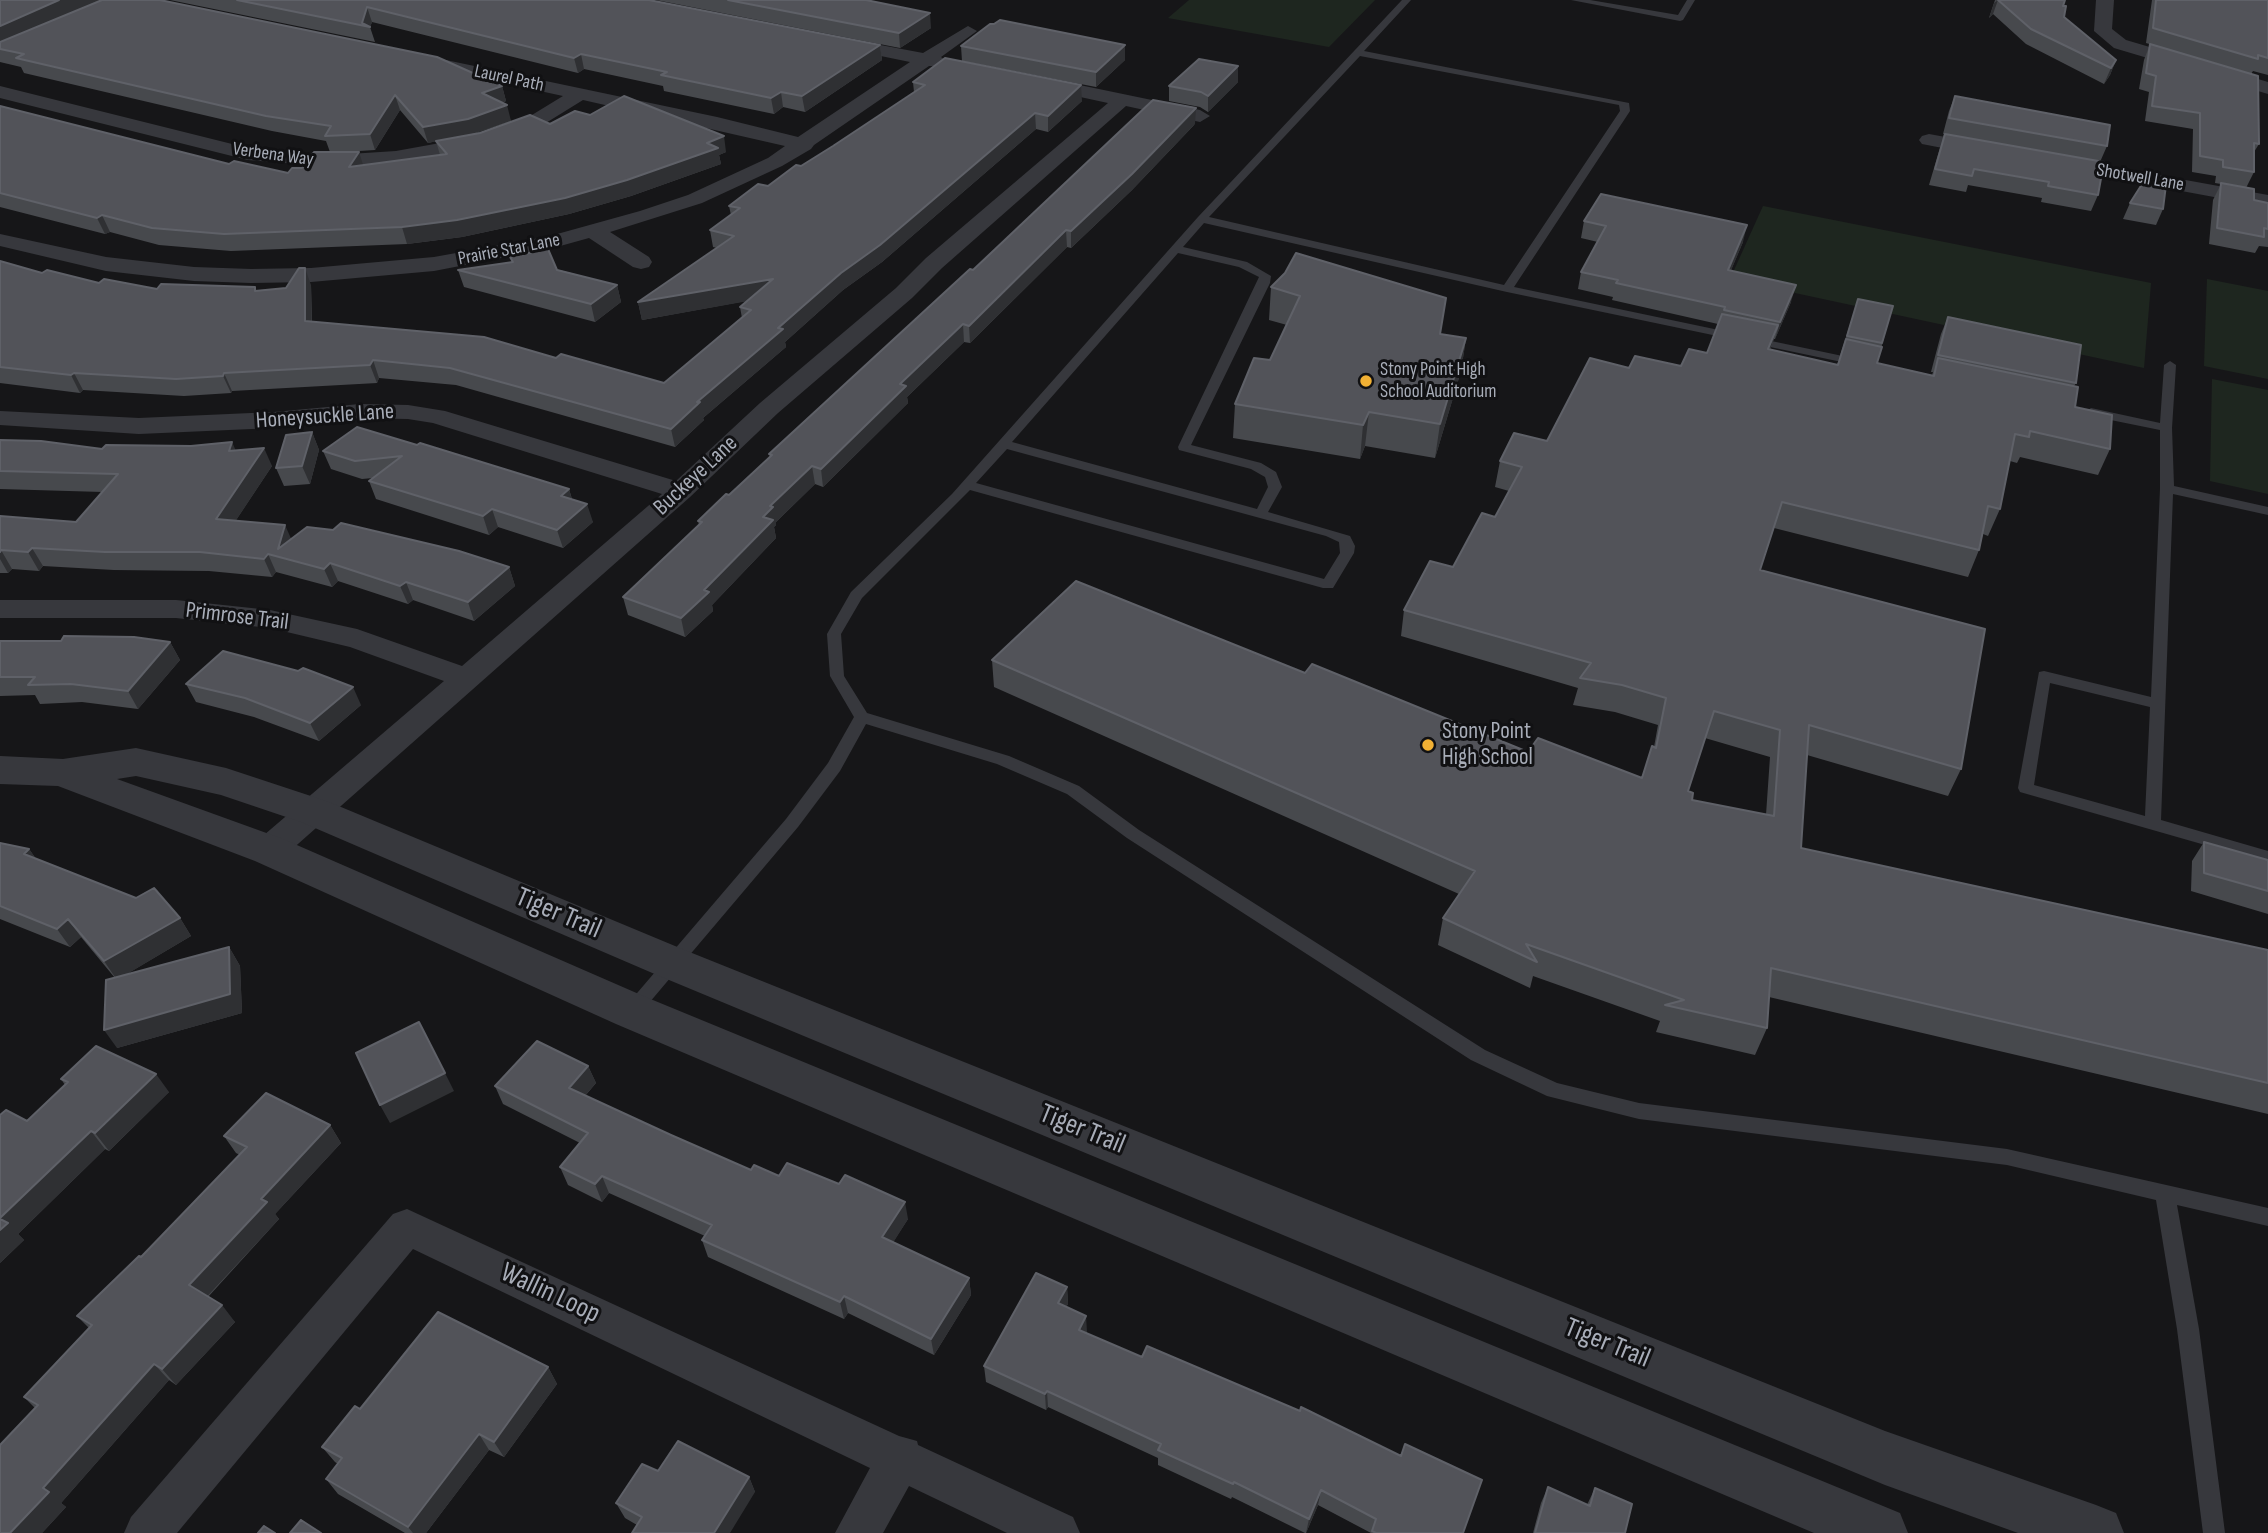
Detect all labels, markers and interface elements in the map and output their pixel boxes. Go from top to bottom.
street label: Laurel Path [472,61,546,97]
street label: Verbena Way [231,138,315,172]
street label: Shotwell Lane [2094,159,2186,197]
street label: Prairie Star Lane [456,229,562,271]
place label: Stony Point High School Auditorium [1380,359,1496,403]
marker: Stony Point High School Auditorium [1358,373,1374,389]
street label: Honeysuckle Lane [255,398,395,436]
street label: Buckeye Lane [648,430,744,522]
street label: Primrose Trail [184,597,290,637]
place label: Stony Point High School [1442,718,1533,772]
marker: Stony Point High School [1420,737,1436,753]
street label: Tiger Trail [510,881,606,947]
street label: Tiger Trail [1034,1098,1130,1162]
street label: Wallin Loop [495,1256,605,1332]
street label: Tiger Trail [1559,1312,1655,1376]

